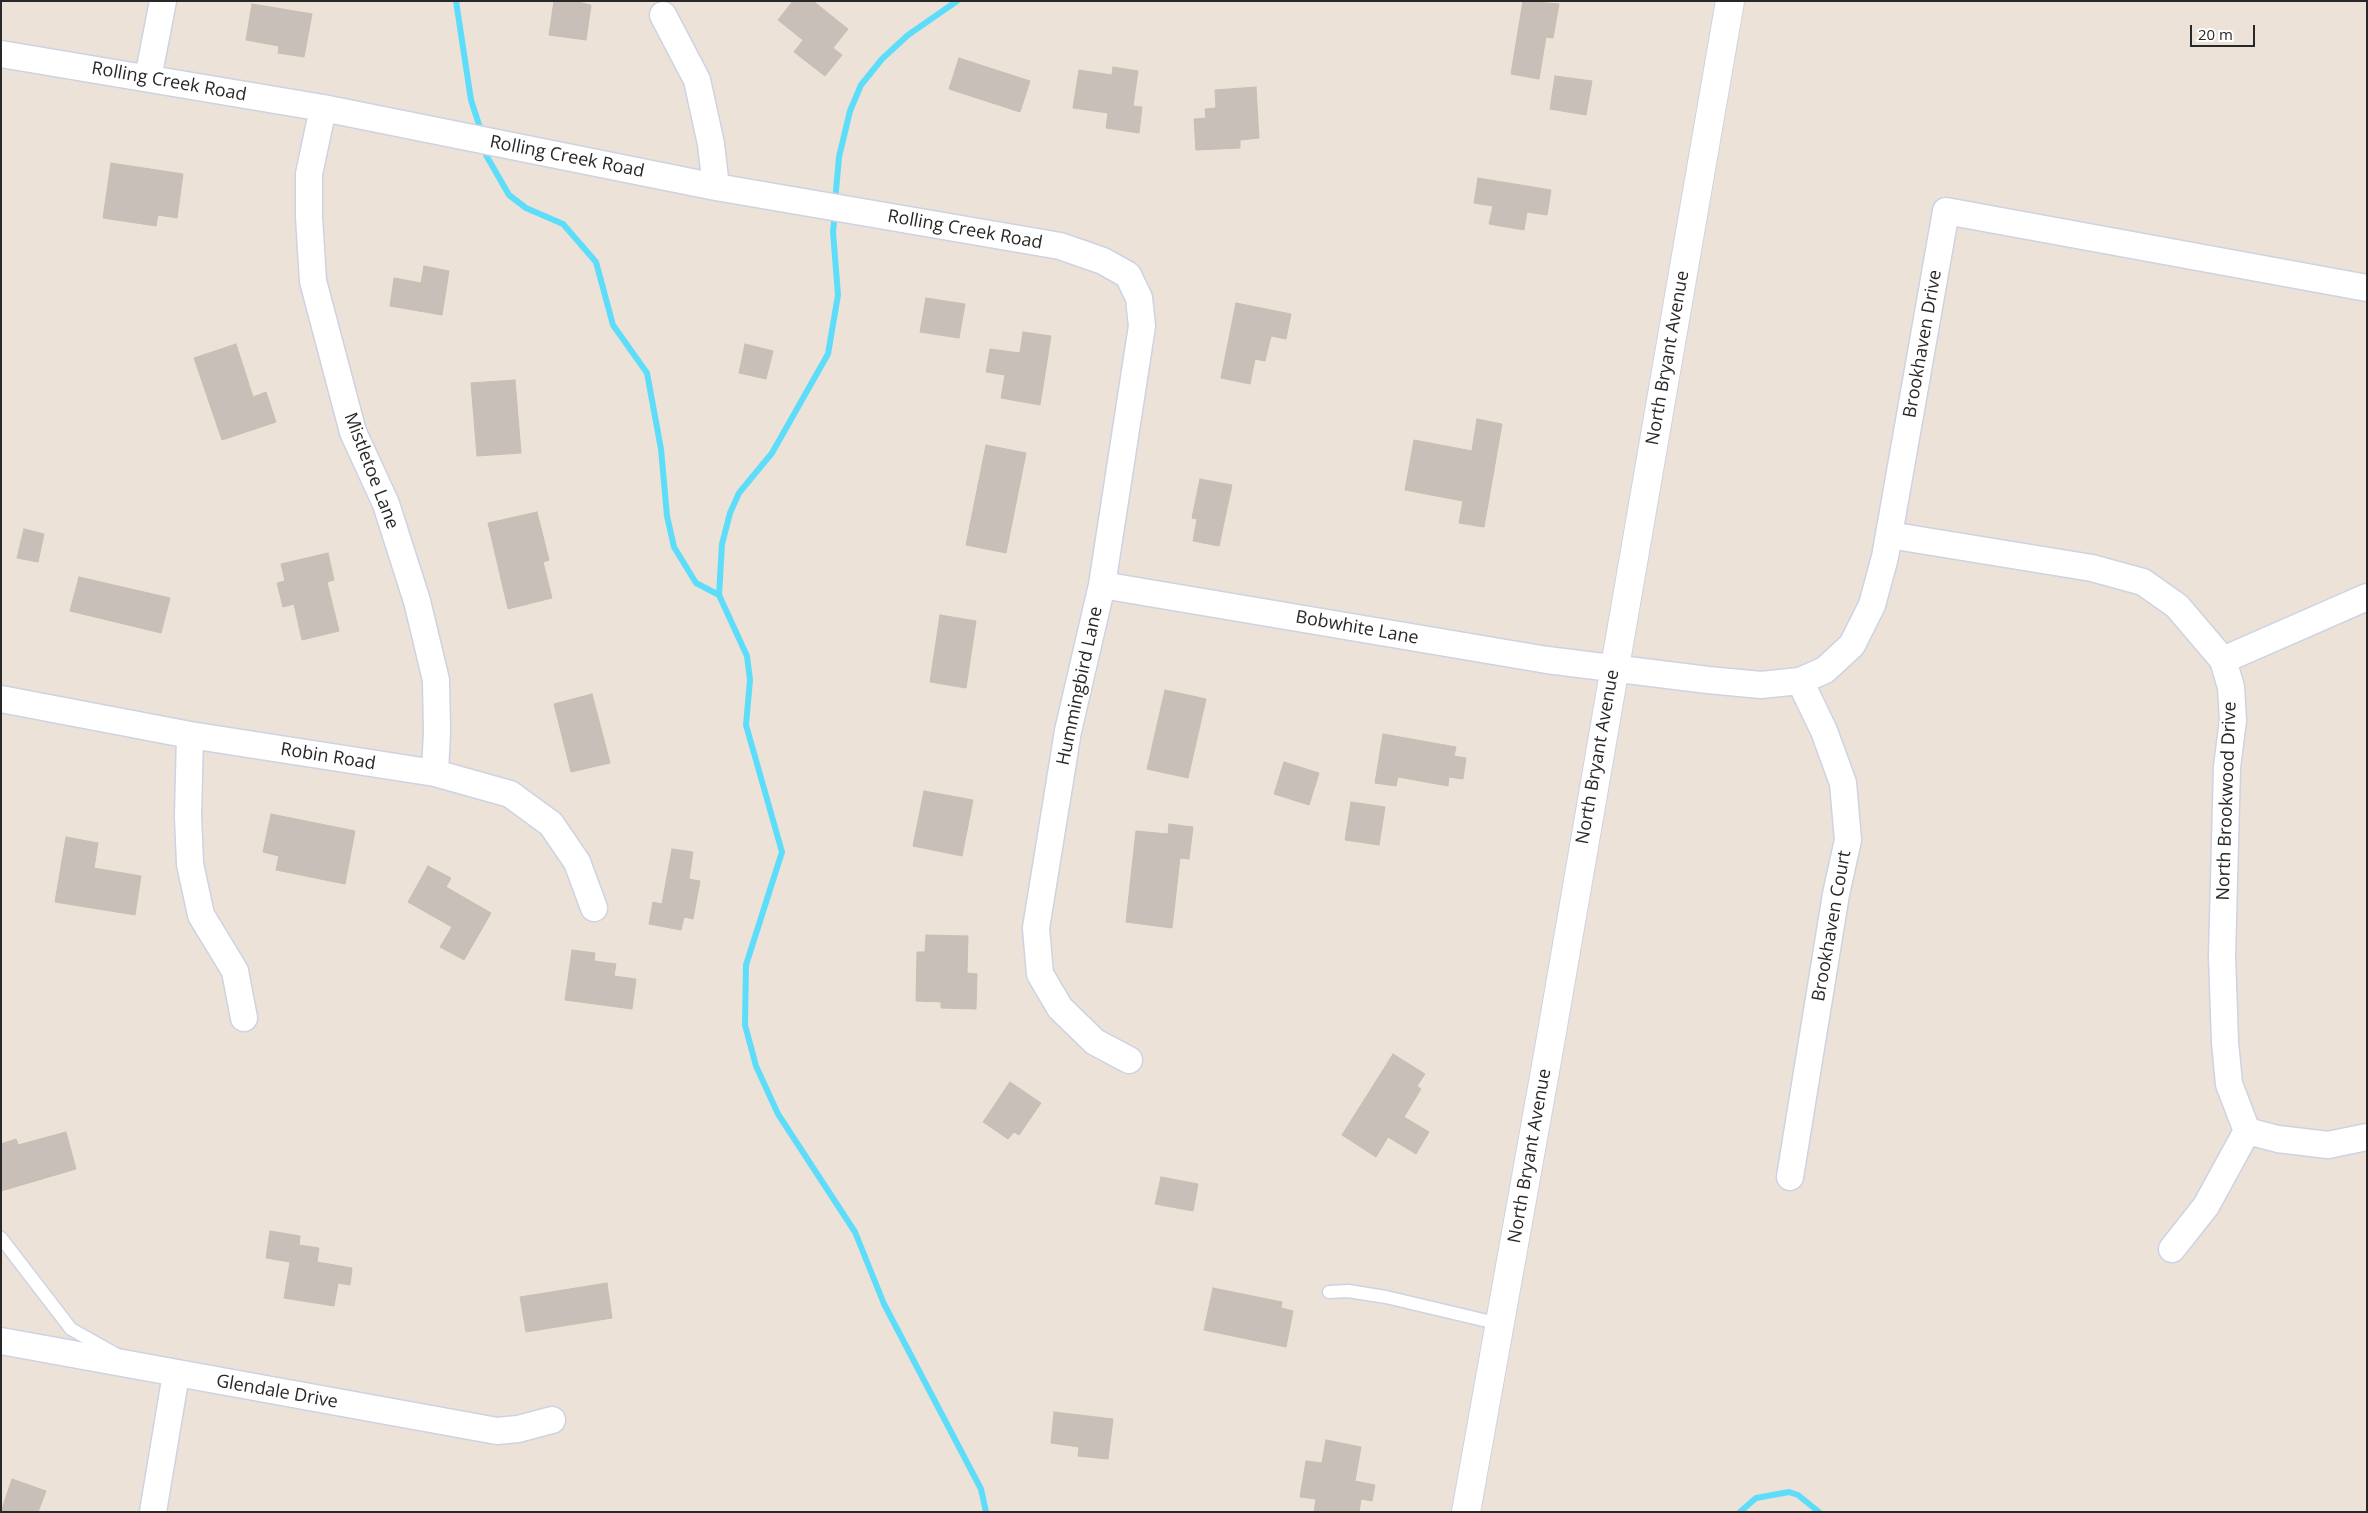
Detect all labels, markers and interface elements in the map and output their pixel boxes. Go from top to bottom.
scale bar [2193,15,2258,47]
text: 20 m [2198,24,2233,44]
street label: Rolling Creek Road [90,58,248,106]
street label: Rolling Creek Road [488,131,646,183]
street label: Rolling Creek Road [886,206,1044,254]
street label: Brookhaven Drive [1899,268,1947,420]
street label: North Bryant Avenue [1642,269,1694,447]
street label: Mistletoe Lane [339,410,403,532]
street label: Hummingbird Lane [1053,604,1107,768]
street label: Bobwhite Lane [1294,607,1420,649]
street label: North Bryant Avenue [1572,668,1624,846]
street label: North Brookwood Drive [2213,701,2241,901]
street label: Robin Road [279,739,377,775]
street label: Brookhaven Court [1808,849,1856,1003]
street label: North Bryant Avenue [1504,1067,1556,1245]
street label: Glendale Drive [214,1371,340,1413]

